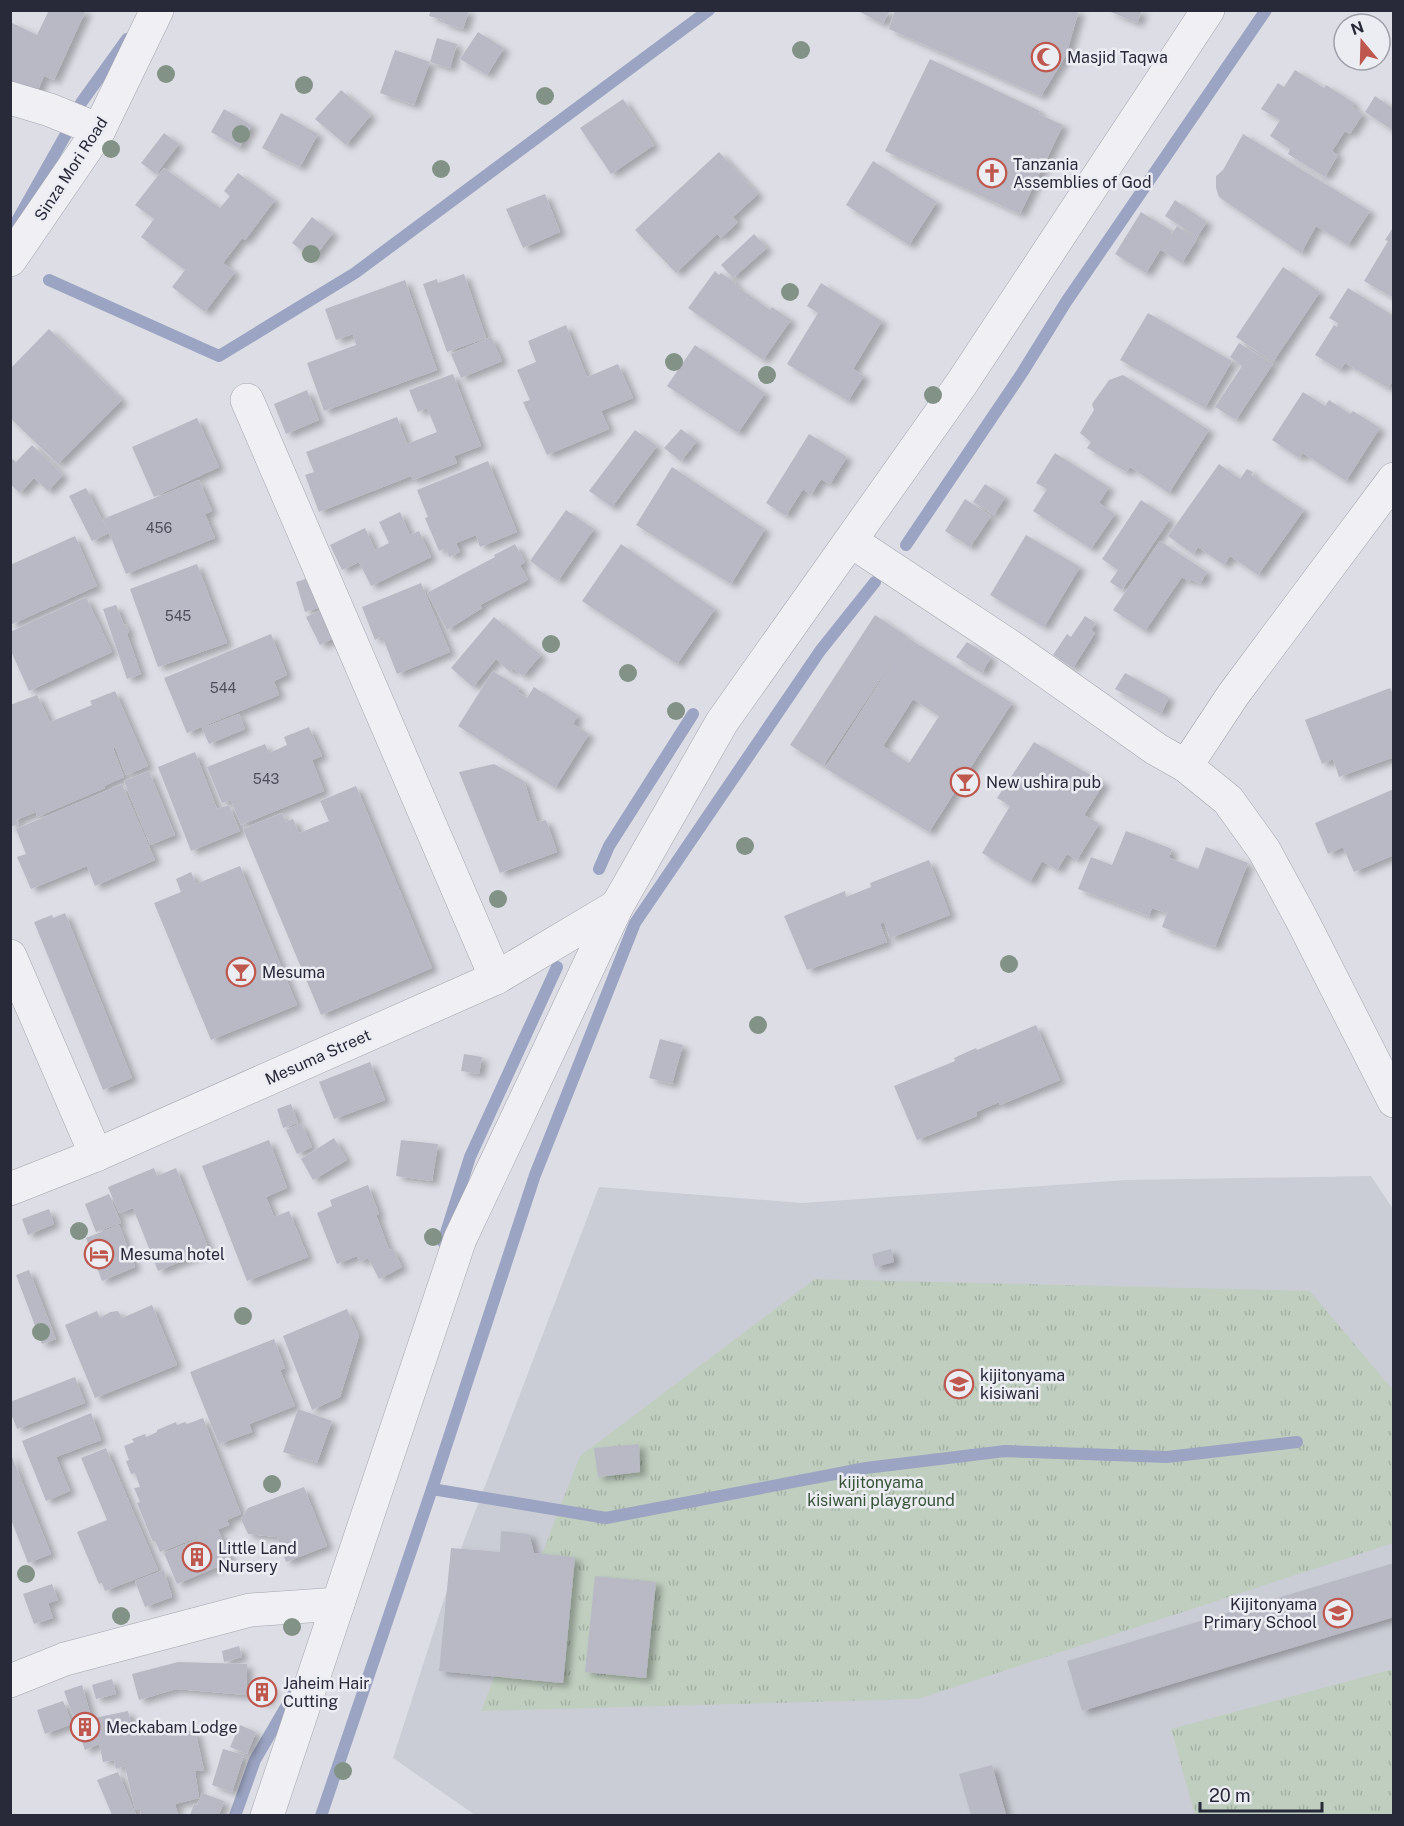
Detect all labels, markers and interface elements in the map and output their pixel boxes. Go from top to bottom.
north arrow [1332,12,1392,72]
text: N [1348,17,1366,39]
mosque icon: Masjid Taqwa [1030,41,1062,73]
place label: Masjid Taqwa [1067,48,1168,67]
street label: Sinza Mori Road [30,114,112,224]
place label: Tanzania Assemblies of God [1013,155,1151,192]
church icon: Tanzania Assemblies of God [976,157,1008,189]
house number: 456 [146,520,172,536]
house number: 545 [165,608,191,624]
house number: 544 [210,680,236,696]
bar icon: New ushira pub [949,766,981,798]
house number: 543 [253,771,279,787]
place label: New ushira pub [986,773,1101,792]
bar icon: Mesuma [225,956,257,988]
place label: Mesuma [262,963,325,982]
street label: Mesuma Street [262,1025,374,1089]
hotel icon: Mesuma hotel [83,1238,115,1270]
place label: Mesuma hotel [120,1245,225,1264]
place label: kijitonyama kisiwani [980,1366,1065,1403]
school or university icon: kijitonyama kisiwani [943,1368,975,1400]
park label: kijitonyama kisiwani playground [807,1473,955,1510]
place label: Little Land Nursery [218,1539,297,1576]
building icon: Little Land Nursery [181,1541,213,1573]
place label: Kijitonyama Primary School [1203,1595,1317,1632]
school or university icon: Kijitonyama Primary School [1322,1597,1354,1629]
place label: Jaheim Hair Cutting [283,1674,370,1711]
building icon: Jaheim Hair Cutting [246,1676,278,1708]
building icon: Meckabam Lodge [69,1711,101,1743]
place label: Meckabam Lodge [106,1718,238,1737]
scale bar [1200,1775,1322,1813]
text: 20 m [1209,1785,1251,1806]

